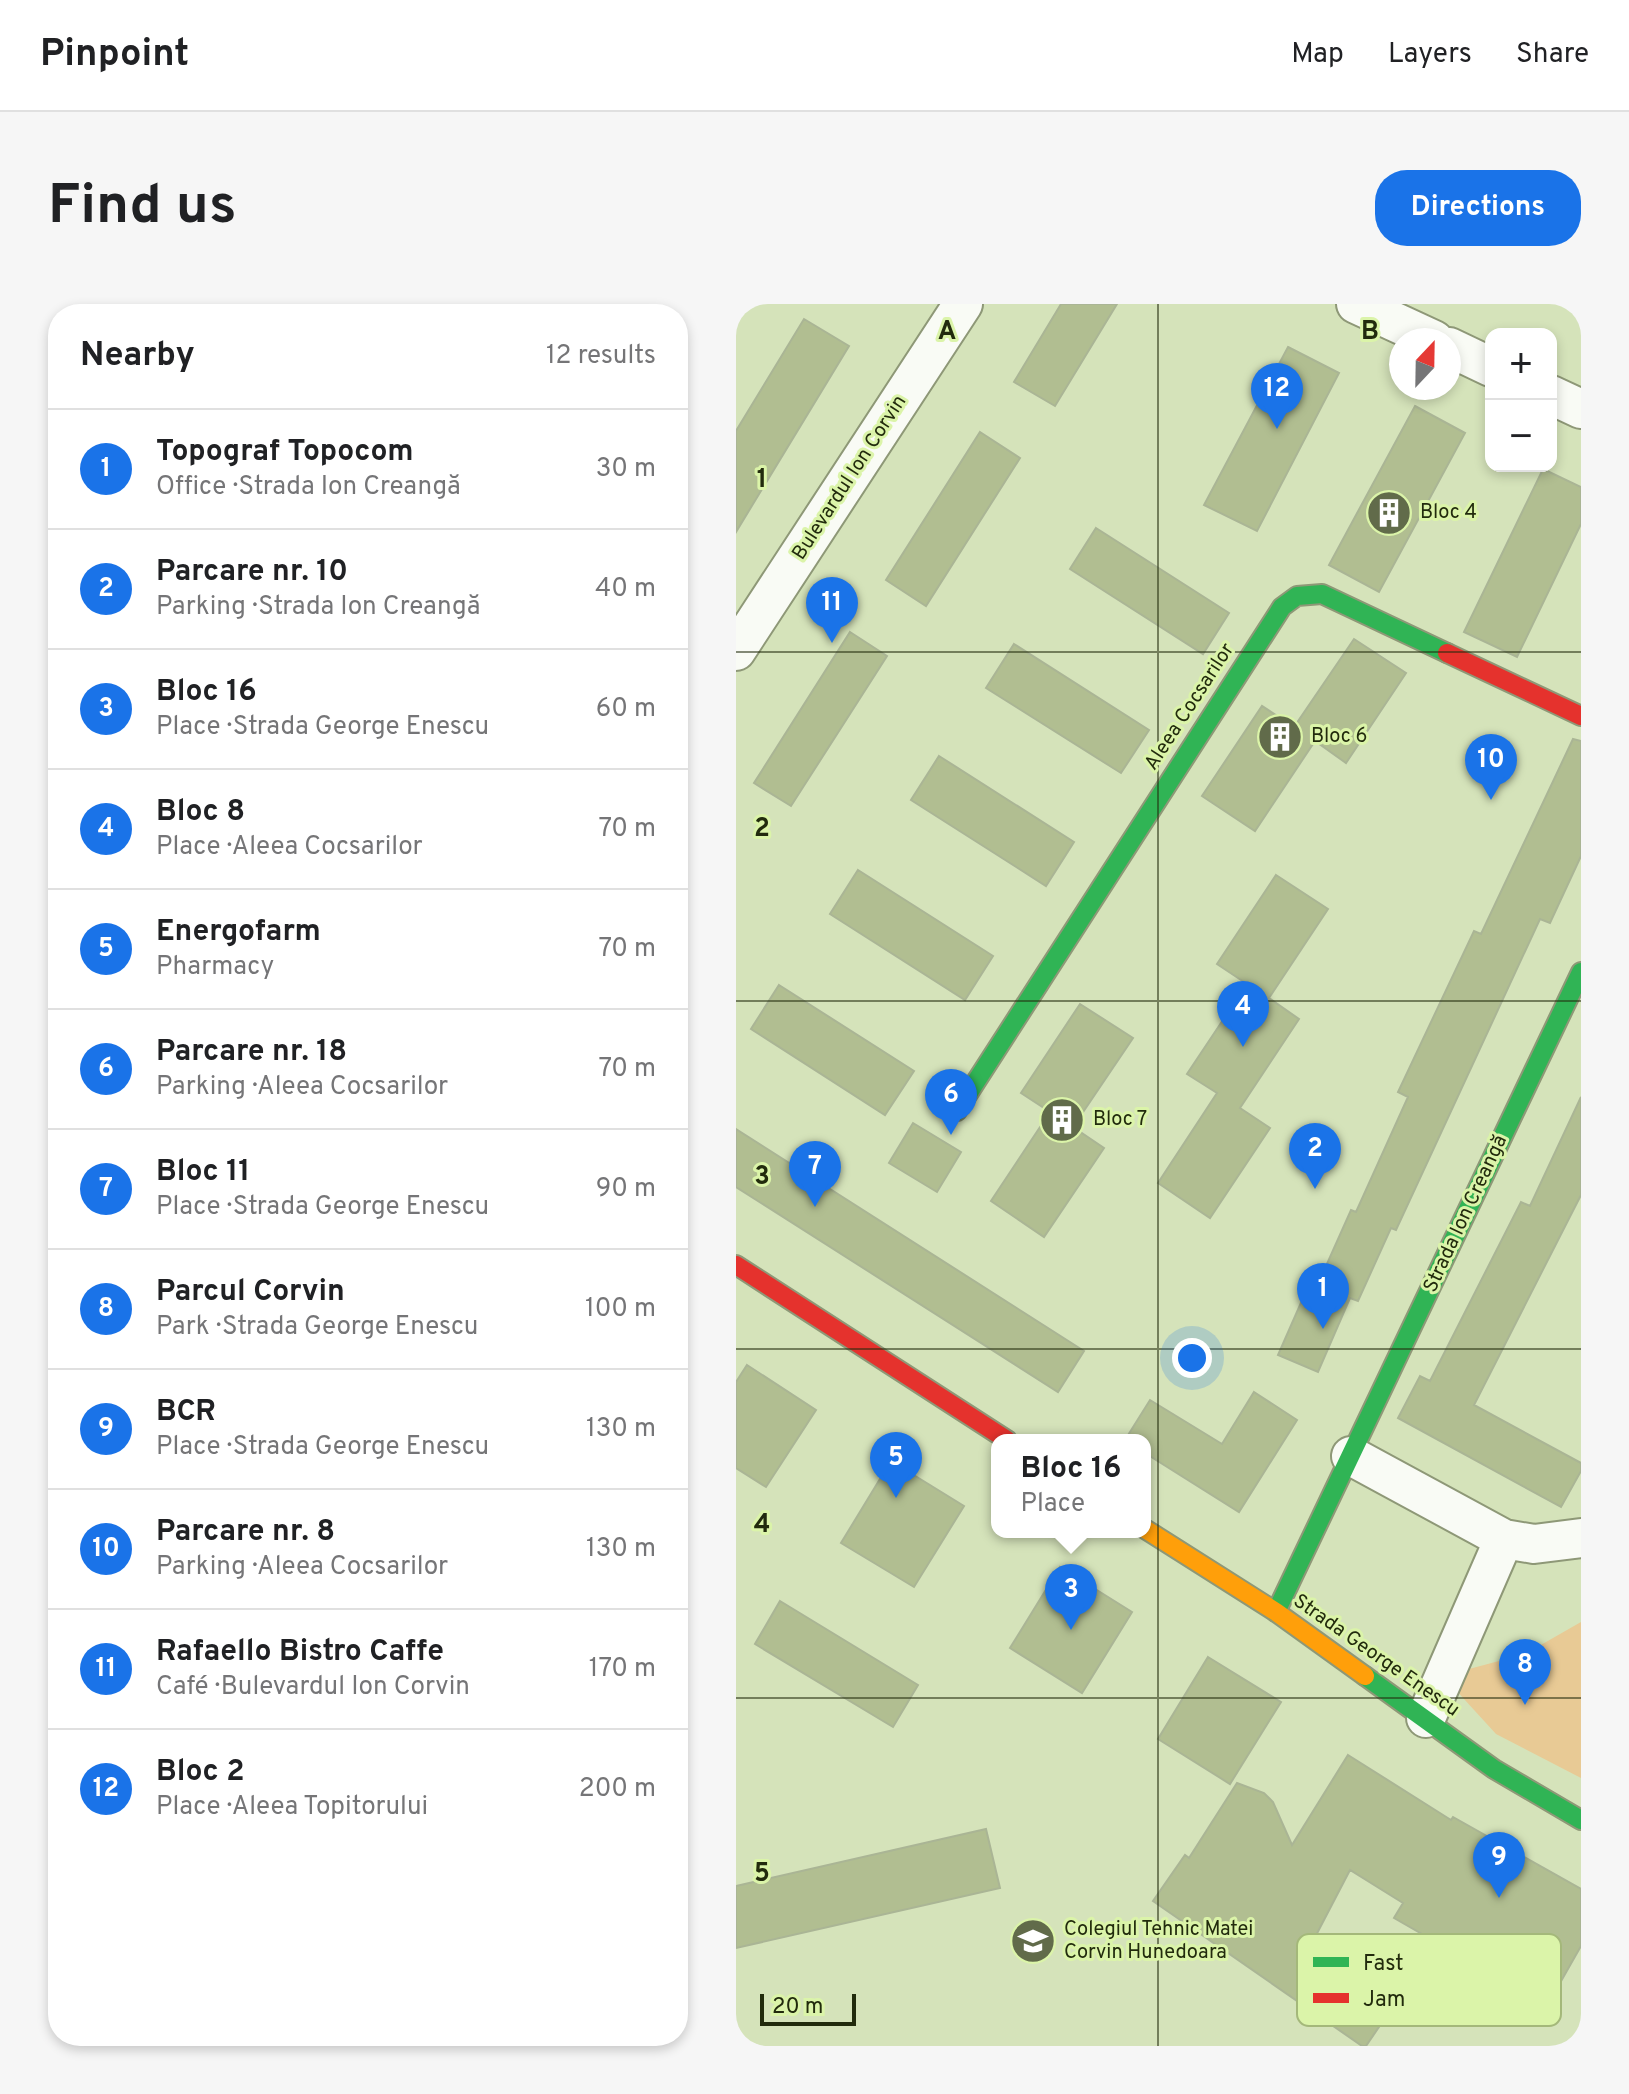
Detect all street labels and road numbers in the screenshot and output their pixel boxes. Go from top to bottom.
street label: Bulevardul Ion Corvin [787,391,913,565]
street label: Aleea Cocsarilor [1139,638,1241,776]
street label: Strada Ion Creangă [1418,1131,1514,1297]
street label: Strada George Enescu [1288,1589,1464,1723]

